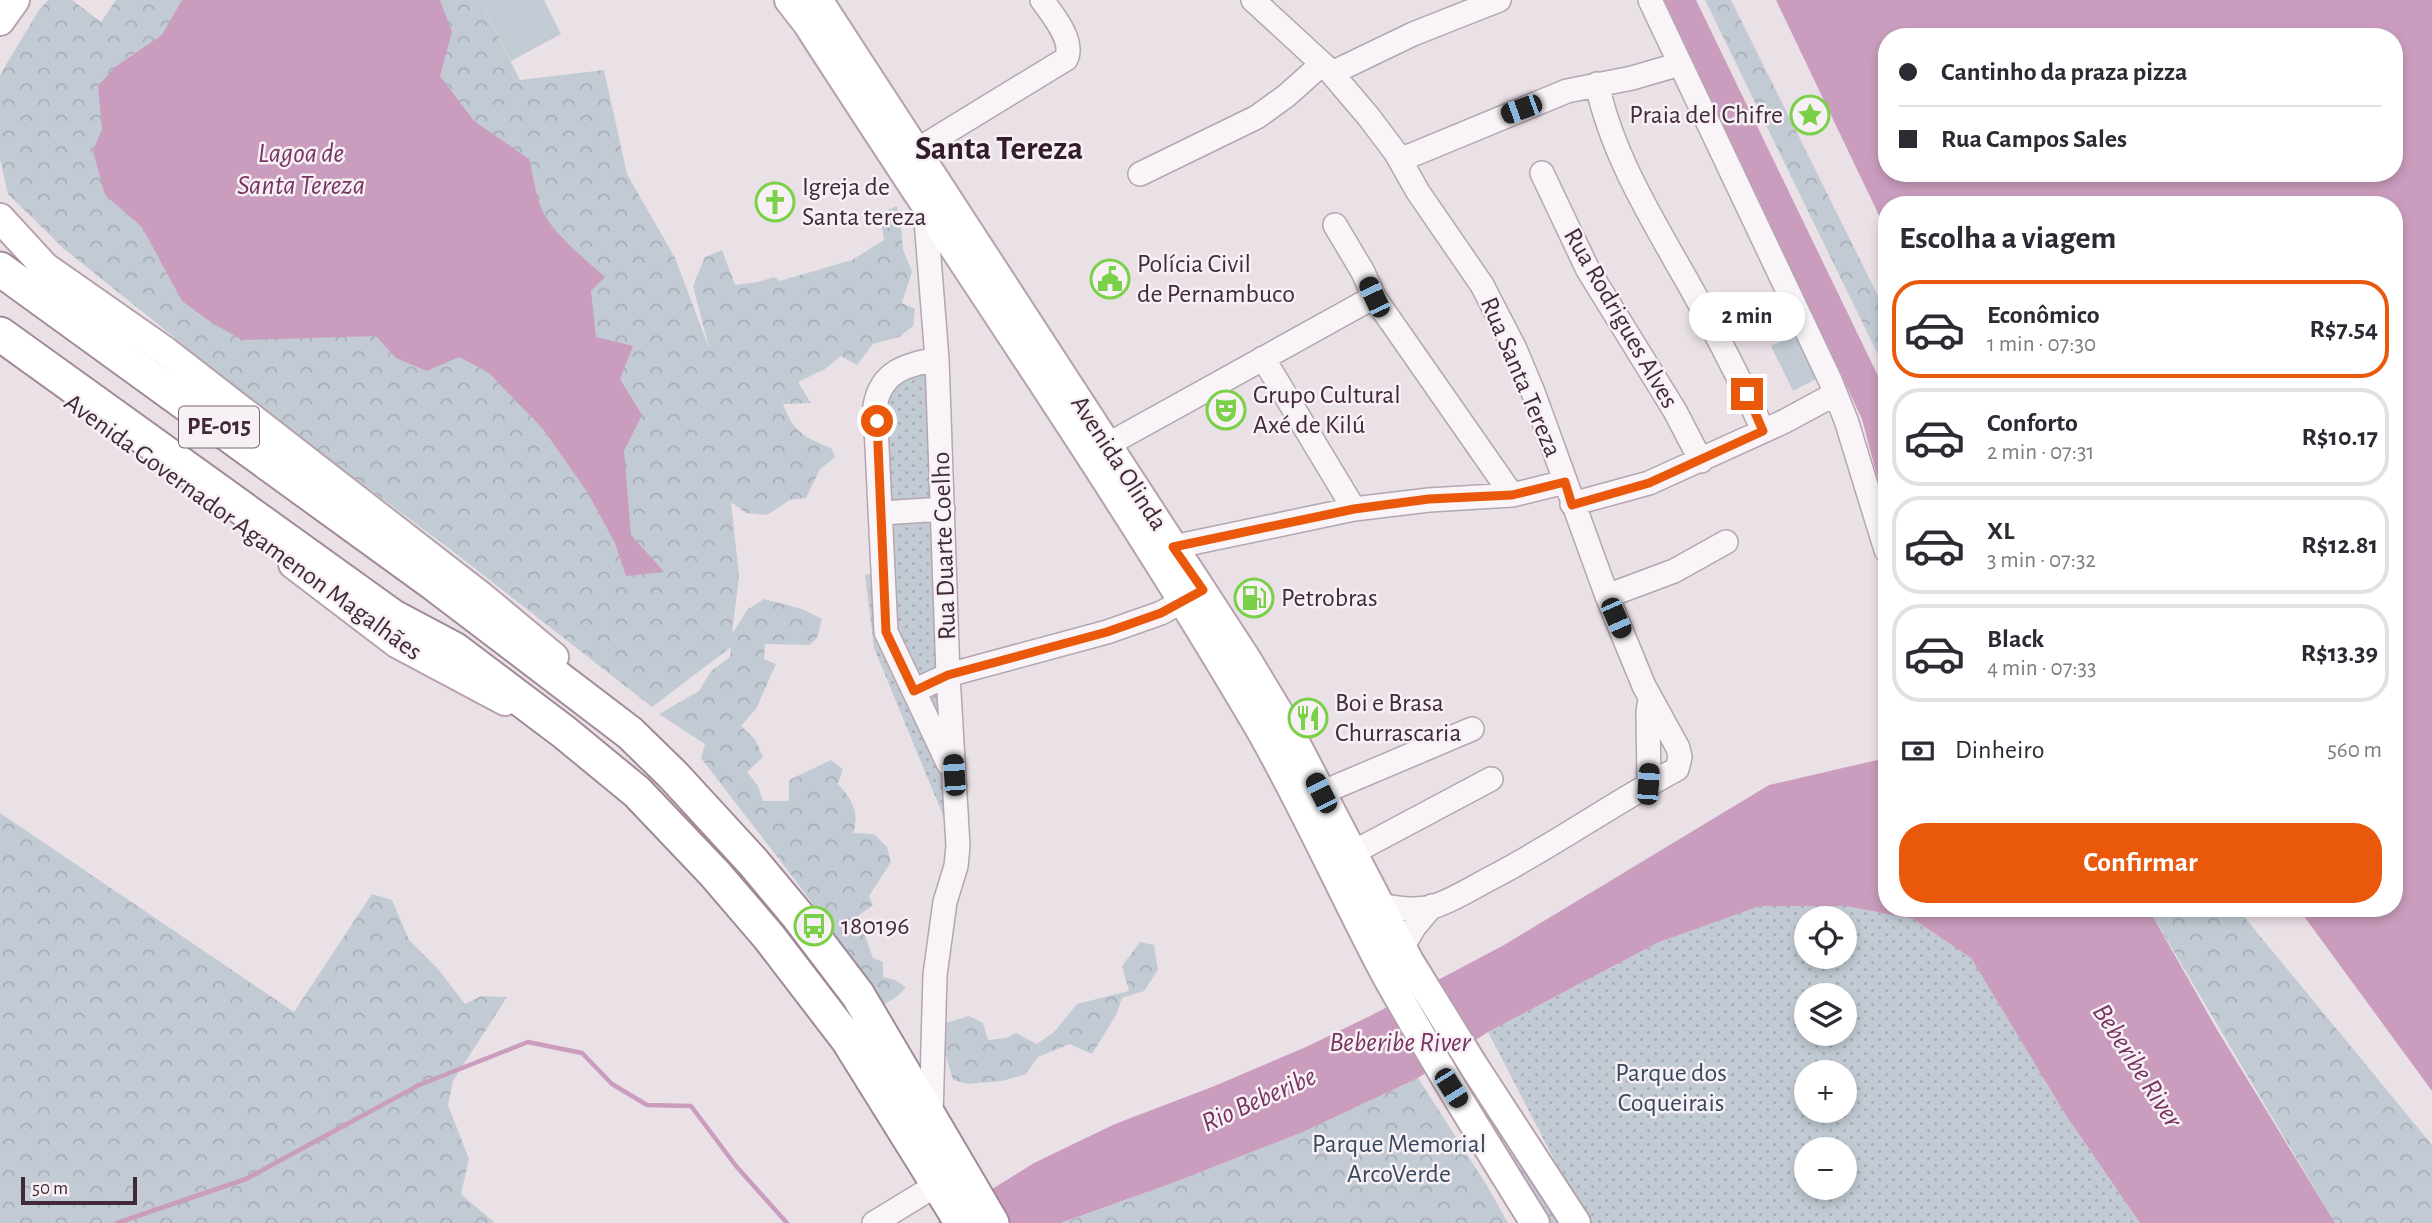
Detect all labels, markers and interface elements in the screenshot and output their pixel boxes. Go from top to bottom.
text: Cantinho da praza pizza [1941,59,2187,85]
car [1498,92,1545,126]
place icon: Praia del Chifre [1789,94,1831,136]
place label: Praia del Chifre [1629,102,1783,128]
text: Rua Campos Sales [1941,126,2127,152]
district label: Santa Tereza [915,133,1083,166]
water label: Lagoa de Santa Tereza [237,140,365,200]
place label: Igreja de Santa tereza [802,174,927,230]
church icon: Igreja de Santa tereza [754,181,796,223]
text: Escolha a viagem [1899,222,2116,254]
street label: Rua Rodrigues Alves [1559,223,1683,413]
place label: Polícia Civil de Pernambuco [1137,251,1295,307]
public building icon: Polícia Civil de Pernambuco [1089,258,1131,300]
car [1356,274,1393,320]
callout: 2 min [1689,292,1805,342]
street label: Rua Santa Tereza [1476,293,1566,461]
icon: car [1903,298,1966,361]
text: Econômico [1987,302,2100,328]
text: 2 min [1721,305,1773,328]
text: R$7.54 [2309,316,2378,342]
text: 1 min · 07:30 [1987,333,2096,356]
route end [1731,378,1763,410]
place label: Grupo Cultural Axé de Kilú [1253,382,1401,438]
street label: Avenida Governador Agamenon Magalhães [59,389,427,665]
theatre icon: Grupo Cultural Axé de Kilú [1205,389,1247,431]
street label: Avenida Olinda [1066,391,1172,535]
route start [861,405,893,437]
road number: PE-015 [179,406,259,448]
icon: car [1903,406,1966,469]
text: Conforto [1987,410,2078,436]
text: R$10.17 [2302,424,2378,450]
text: 2 min · 07:31 [1987,441,2094,464]
street label: Rua Duarte Coelho [928,451,960,641]
icon: car [1903,514,1966,577]
text: XL [1987,518,2014,544]
text: R$12.81 [2301,532,2378,558]
text: 3 min · 07:32 [1987,549,2096,572]
fuel station icon: Petrobras [1233,577,1275,619]
place label: Petrobras [1281,585,1378,611]
car [1598,595,1635,641]
icon: car [1903,622,1966,685]
text: Black [1987,626,2044,652]
text: R$13.39 [2301,640,2378,666]
text: 4 min · 07:33 [1987,657,2097,680]
place label: Boi e Brasa Churrascaria [1335,690,1461,746]
restaurant icon: Boi e Brasa Churrascaria [1287,697,1329,739]
icon: cash [1899,732,1937,770]
text: Dinheiro [1955,737,2044,763]
text: 560 m [2327,739,2382,762]
car [943,753,966,797]
car [1637,762,1660,806]
car [1303,770,1340,816]
button: Confirmar [1899,823,2382,903]
bus stop icon: 180196 [793,905,835,947]
map controls [1794,906,1857,1200]
button: locate [1794,906,1857,969]
place label: 180196 [841,913,909,939]
button: layers [1794,983,1857,1046]
water label: Beberibe River [2087,999,2188,1134]
water label: Beberibe River [1329,1029,1472,1057]
park label: Parque dos Coqueirais [1615,1060,1727,1116]
button: + [1794,1060,1857,1123]
water label: Rio Beberibe [1197,1062,1321,1138]
car [1431,1065,1472,1111]
park label: Parque Memorial ArcoVerde [1312,1131,1486,1187]
button: − [1794,1137,1857,1200]
scale bar [21,1174,136,1206]
text: 50 m [32,1179,68,1198]

